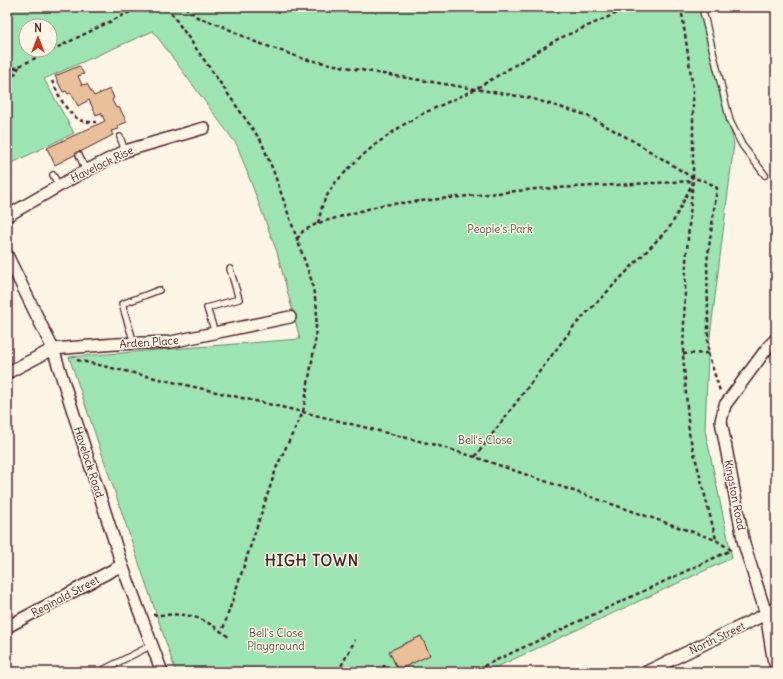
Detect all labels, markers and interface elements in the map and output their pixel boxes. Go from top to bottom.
north arrow [18,18,58,58]
text: N [34,21,42,35]
street label: Havelock Rise [68,143,136,185]
park label: People's Park [467,222,533,236]
street label: Arden Place [119,333,179,351]
street label: Havelock Road [71,425,107,500]
park label: Bell's Close [458,433,512,447]
street label: Kingston Road [721,459,749,532]
district label: HIGH TOWN [265,551,359,570]
street label: Reginald Street [29,572,102,620]
street label: North Street [687,618,747,657]
park label: Bell's Close Playground [247,626,305,653]

